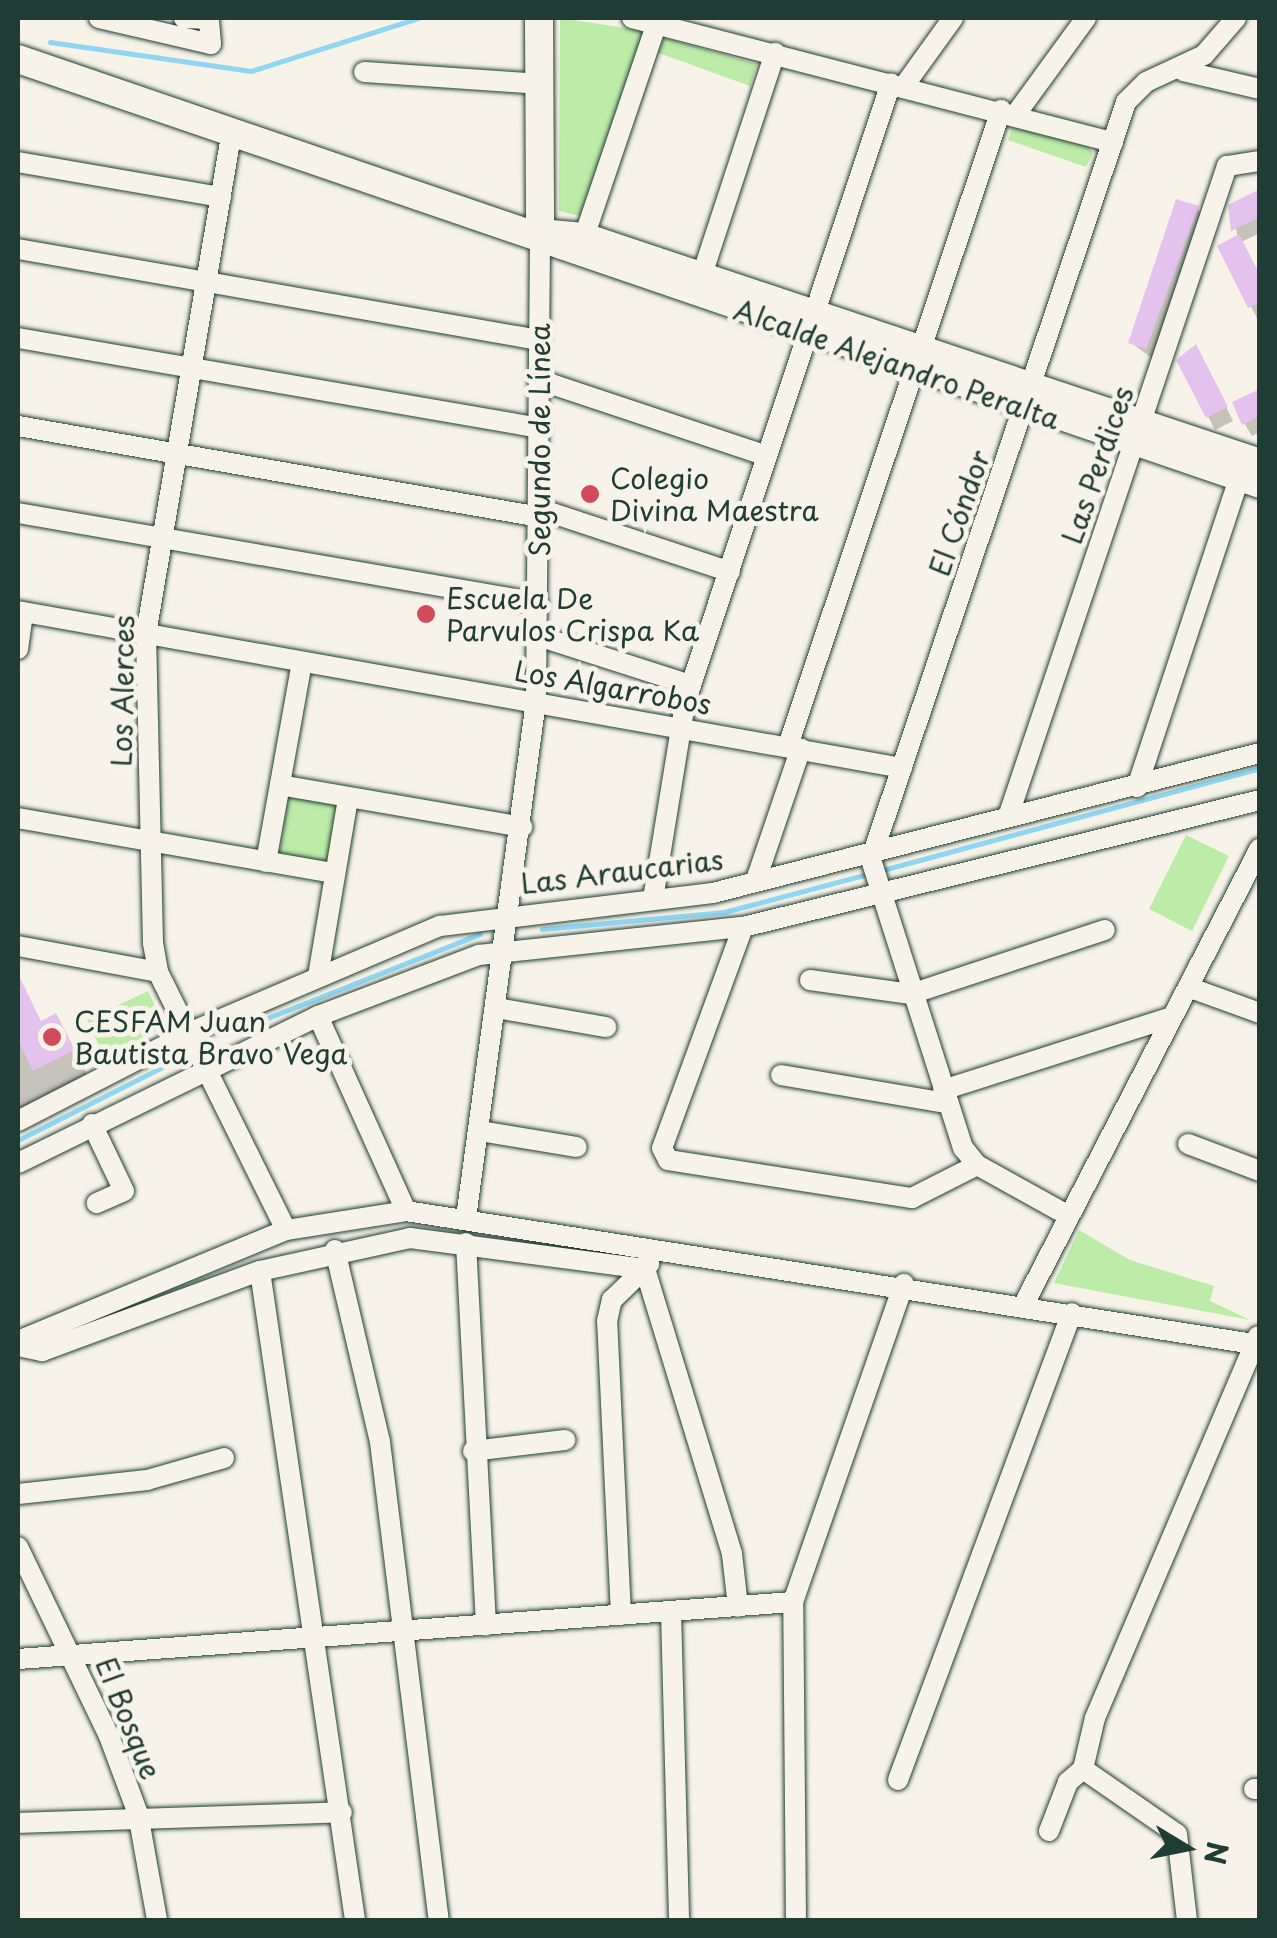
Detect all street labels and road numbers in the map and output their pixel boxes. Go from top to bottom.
street label: Alcalde Alejandro Peralta [727,292,1067,436]
street label: Segundo de Línea [522,323,556,557]
street label: Las Perdices [1055,383,1139,547]
street label: El Cóndor [922,445,996,581]
street label: Los Alerces [104,614,140,768]
street label: Los Algarrobos [511,653,715,721]
street label: Las Araucarias [518,842,726,900]
street label: El Bosque [89,1652,169,1784]

